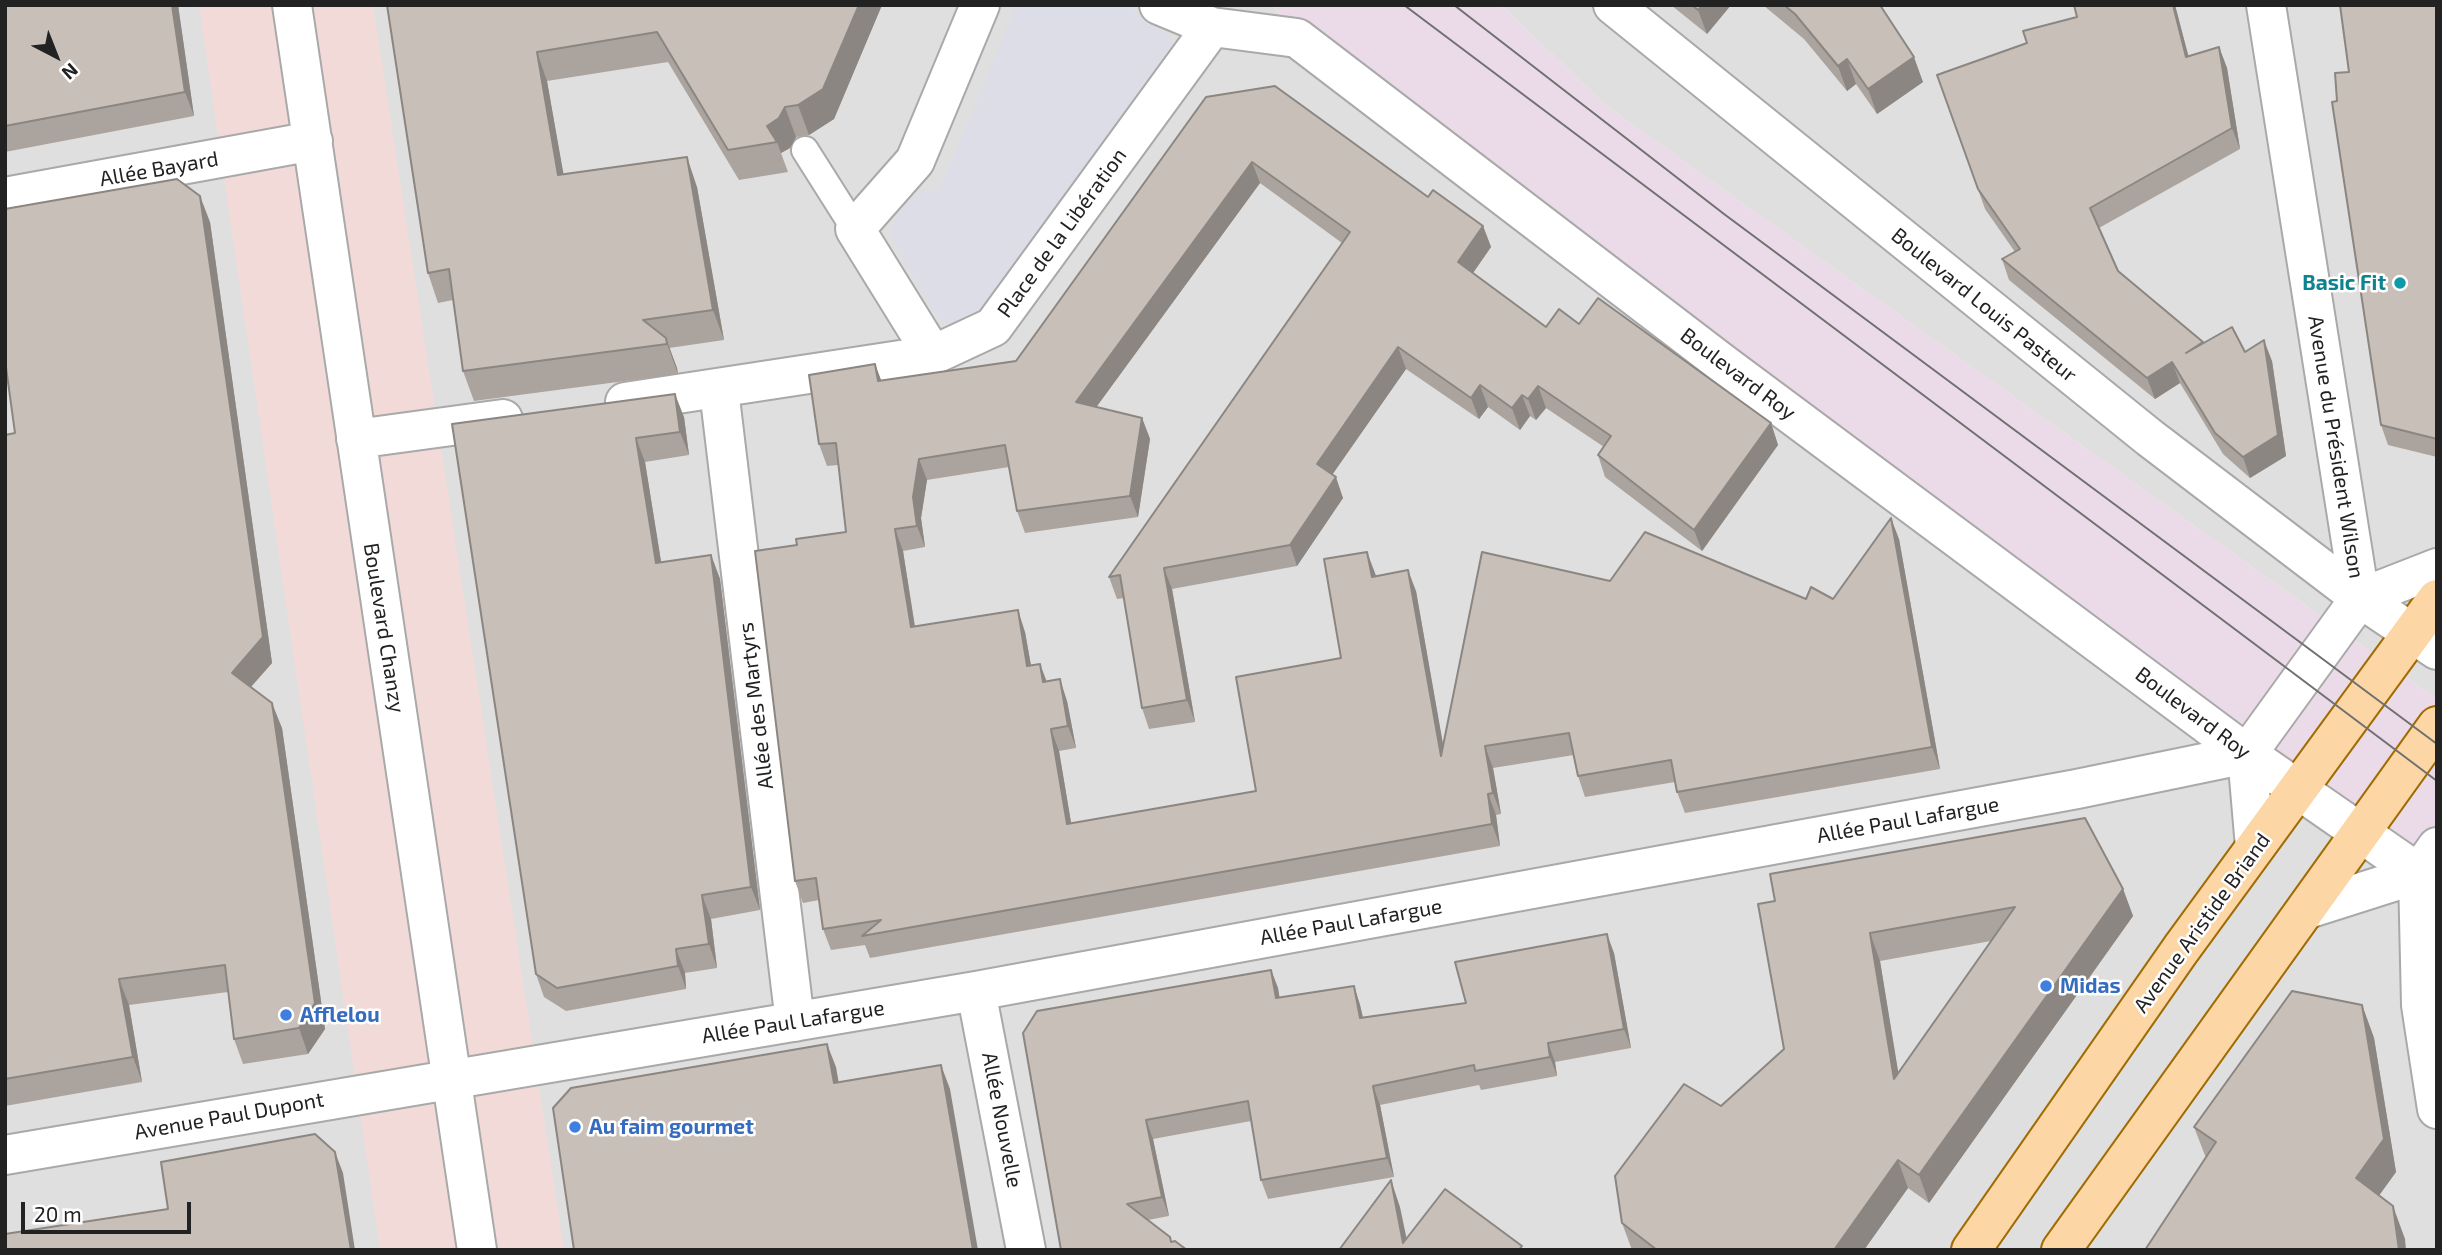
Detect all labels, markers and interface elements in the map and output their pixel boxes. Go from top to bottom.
north arrow [21,21,91,91]
text: N [58,59,83,85]
street label: Place de la Libération [992,143,1132,323]
street label: Allée Bayard [98,146,220,192]
street label: Boulevard Louis Pasteur [1886,222,2082,388]
place label: Basic Fit [2302,270,2386,296]
marker: Basic Fit [2392,275,2408,291]
street label: Avenue du Président Wilson [2303,314,2369,580]
street label: Boulevard Roy [1675,323,1801,425]
street label: Boulevard Chanzy [358,541,410,715]
street label: Allée des Martyrs [733,621,779,791]
street label: Boulevard Roy [2130,662,2256,764]
street label: Allée Paul Lafargue [1815,792,2001,848]
street label: Avenue Aristide Briand [2128,828,2276,1018]
street label: Allée Paul Lafargue [1258,894,1444,950]
place label: Midas [2060,973,2121,999]
marker: Midas [2038,978,2054,994]
street label: Allée Paul Lafargue [700,995,886,1049]
place label: Afflelou [300,1002,380,1028]
marker: Afflelou [278,1007,294,1023]
street label: Allée Nouvelle [977,1050,1027,1190]
street label: Avenue Paul Dupont [132,1087,326,1145]
place label: Au faim gourmet [589,1114,754,1140]
marker: Au faim gourmet [567,1119,583,1135]
scale bar [24,1188,194,1232]
text: 20 m [34,1201,82,1226]

